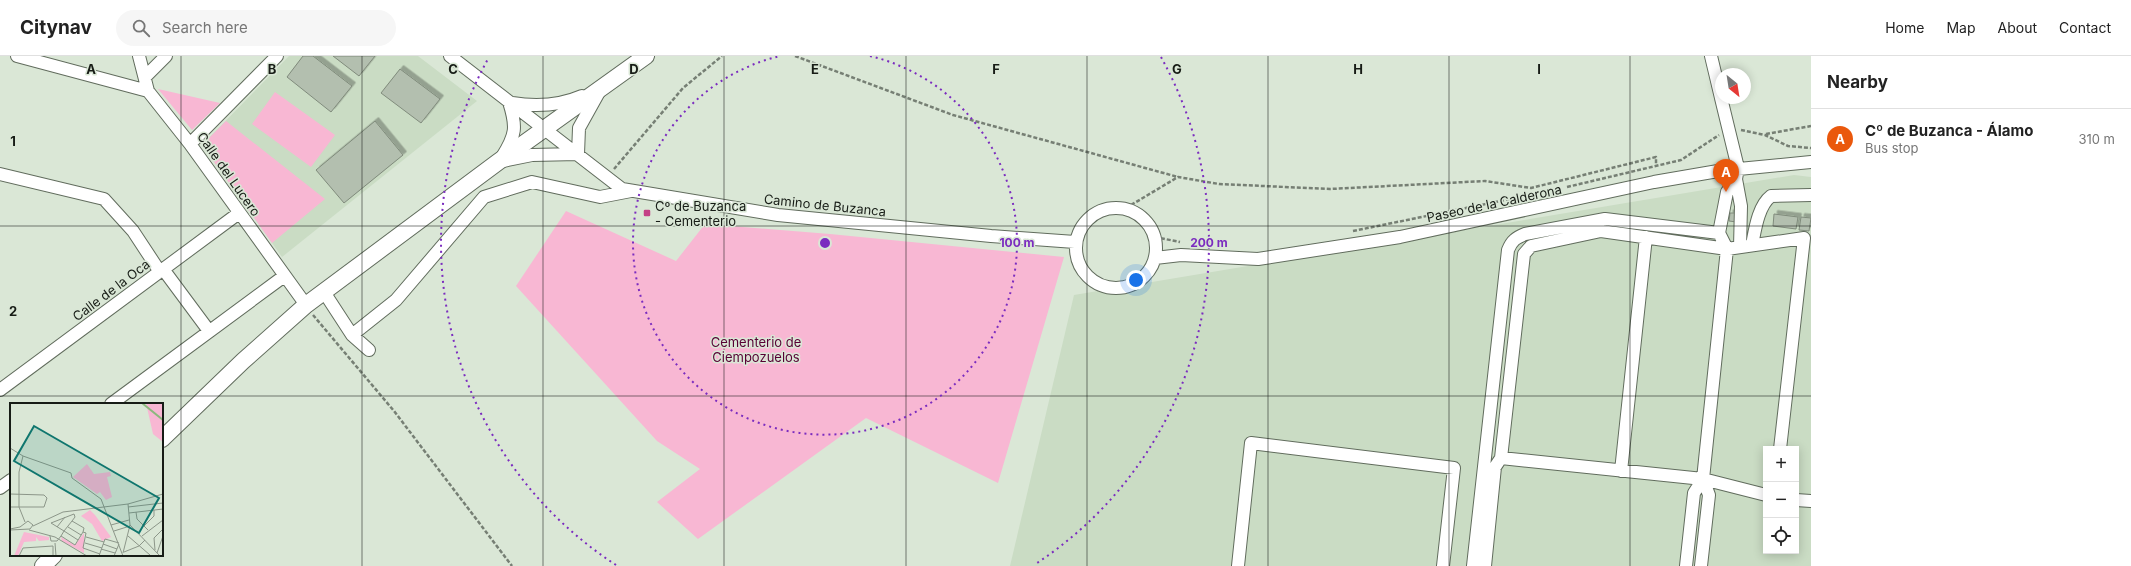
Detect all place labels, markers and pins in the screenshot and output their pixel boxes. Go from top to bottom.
pin: A [1713,159,1739,192]
place label: Cº de Buzanca - Cementerio [655,198,746,229]
marker: Cº de Buzanca - Cementerio [642,208,652,218]
centre of rings [818,236,832,250]

